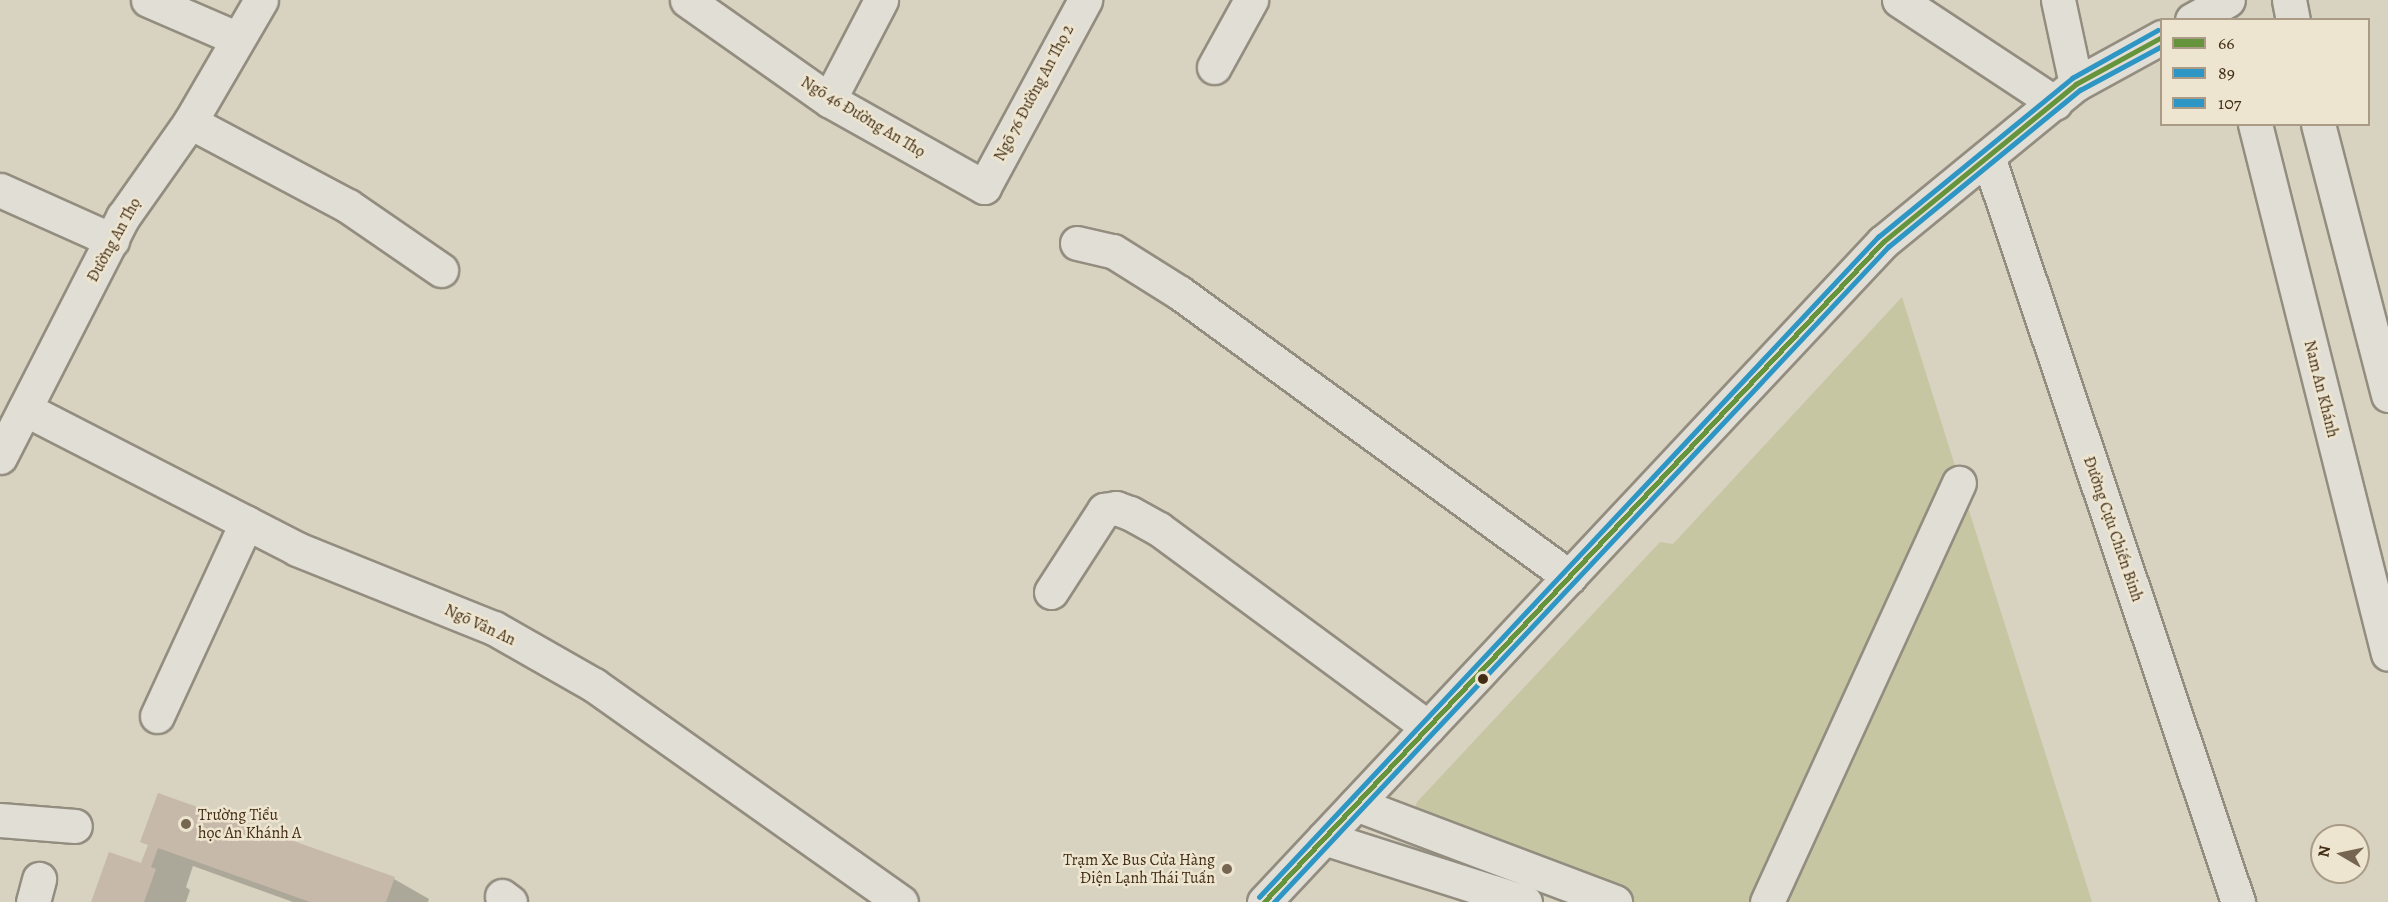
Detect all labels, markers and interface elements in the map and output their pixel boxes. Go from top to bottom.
legend [2160,18,2370,126]
street label: Ngõ 76 Đường An Thọ 2 [990,22,1078,164]
text: 66 [2218,31,2235,55]
text: 89 [2218,61,2235,85]
street label: Ngõ 46 Đường An Thọ [797,72,929,162]
text: 107 [2218,91,2241,115]
street label: Đường An Thọ [83,195,145,285]
street label: Nam An Khánh [2300,338,2342,440]
street label: Đường Cựu Chiến Binh [2079,454,2147,604]
street label: Ngõ Vân An [442,600,518,650]
unlabelled marker [1477,673,1489,685]
place label: Trường Tiểu học An Khánh A [198,805,301,843]
marker: Trường Tiểu học An Khánh A [179,817,193,831]
north arrow [2310,824,2370,884]
text: N [2312,844,2336,859]
place label: Trạm Xe Bus Cửa Hàng Điện Lạnh Thái Tuấn [1063,850,1215,888]
marker: Trạm Xe Bus Cửa Hàng Điện Lạnh Thái Tuấn [1220,862,1234,876]

